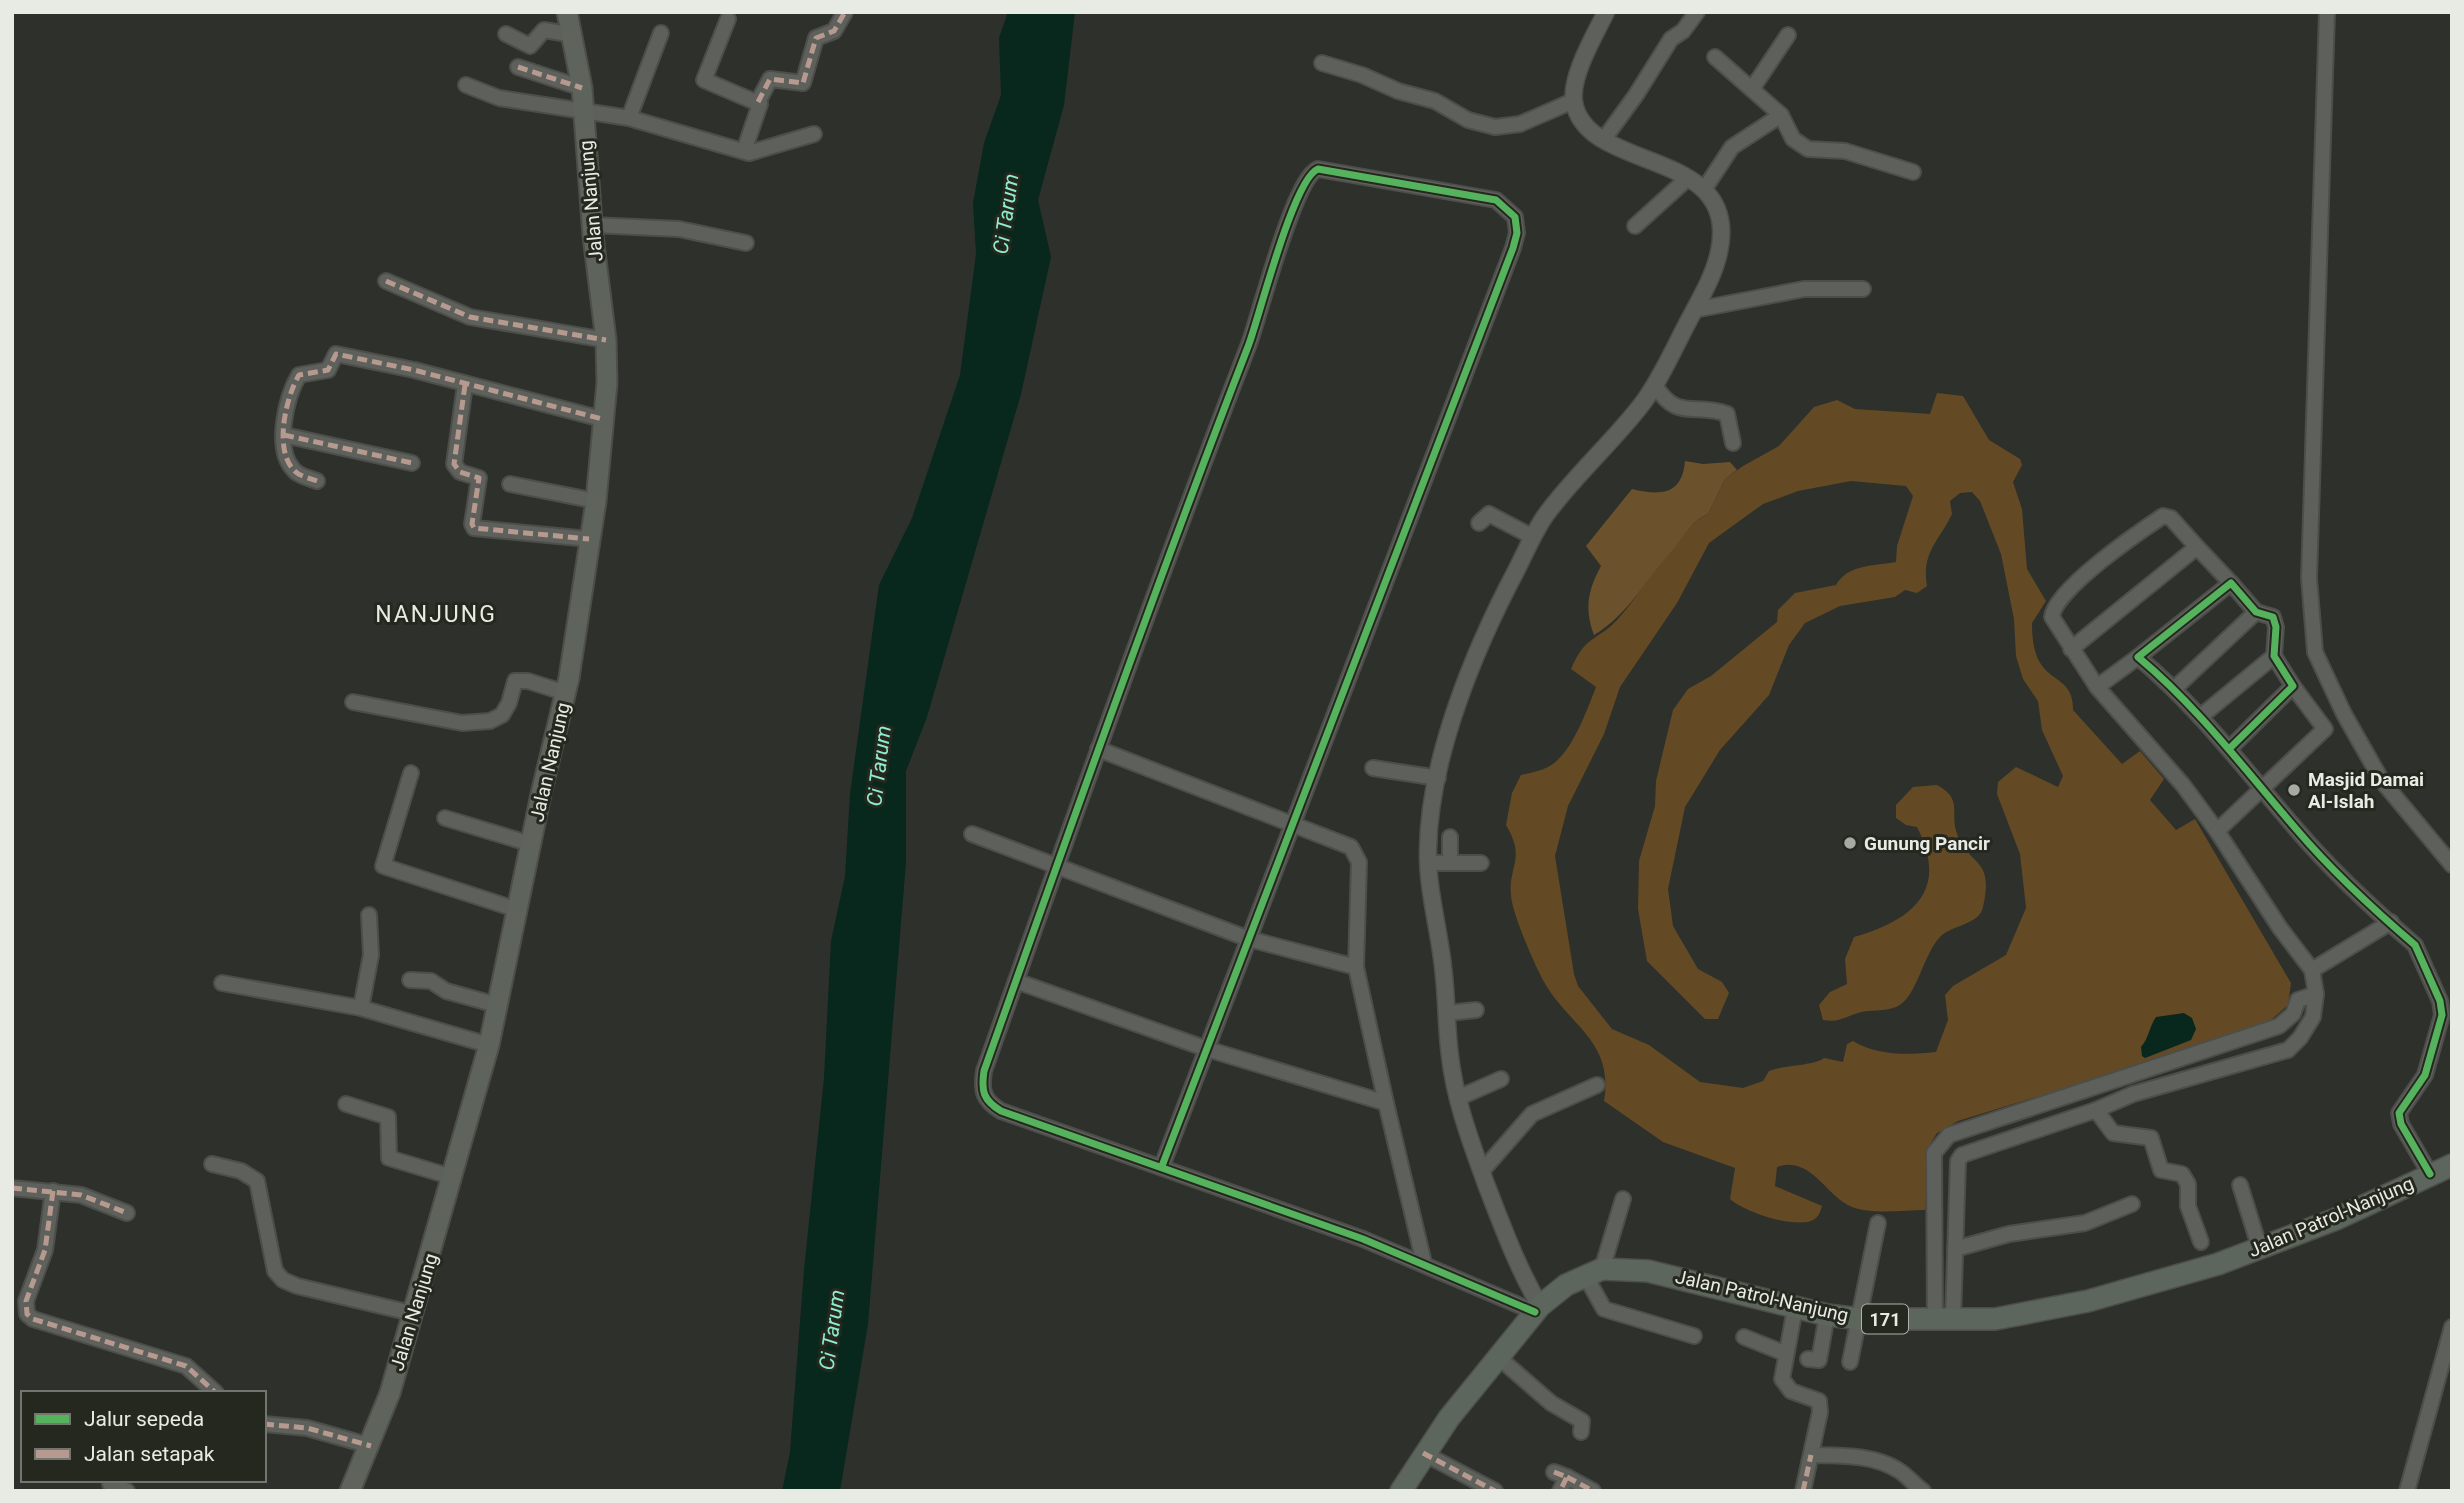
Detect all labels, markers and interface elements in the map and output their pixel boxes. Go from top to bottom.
street label: Jalan Nanjung [574,139,608,263]
water label: Ci Tarum [988,172,1024,256]
district label: NANJUNG [375,601,497,628]
street label: Jalan Nanjung [525,700,575,824]
water label: Ci Tarum [862,724,896,808]
place label: Masjid Damai Al-Islah [2308,768,2424,813]
marker: Masjid Damai Al-Islah [2286,782,2302,798]
place label: Gunung Pancir [1864,832,1990,855]
marker: Gunung Pancir [1842,835,1858,851]
street label: Jalan Patrol-Nanjung [2245,1172,2417,1262]
street label: Jalan Nanjung [385,1251,443,1373]
street label: Jalan Patrol-Nanjung [1673,1265,1851,1327]
water label: Ci Tarum [814,1288,850,1372]
road number: 171 [1862,1304,1908,1334]
legend [21,1391,266,1482]
text: Jalur sepeda [84,1407,204,1431]
text: Jalan setapak [84,1442,215,1466]

